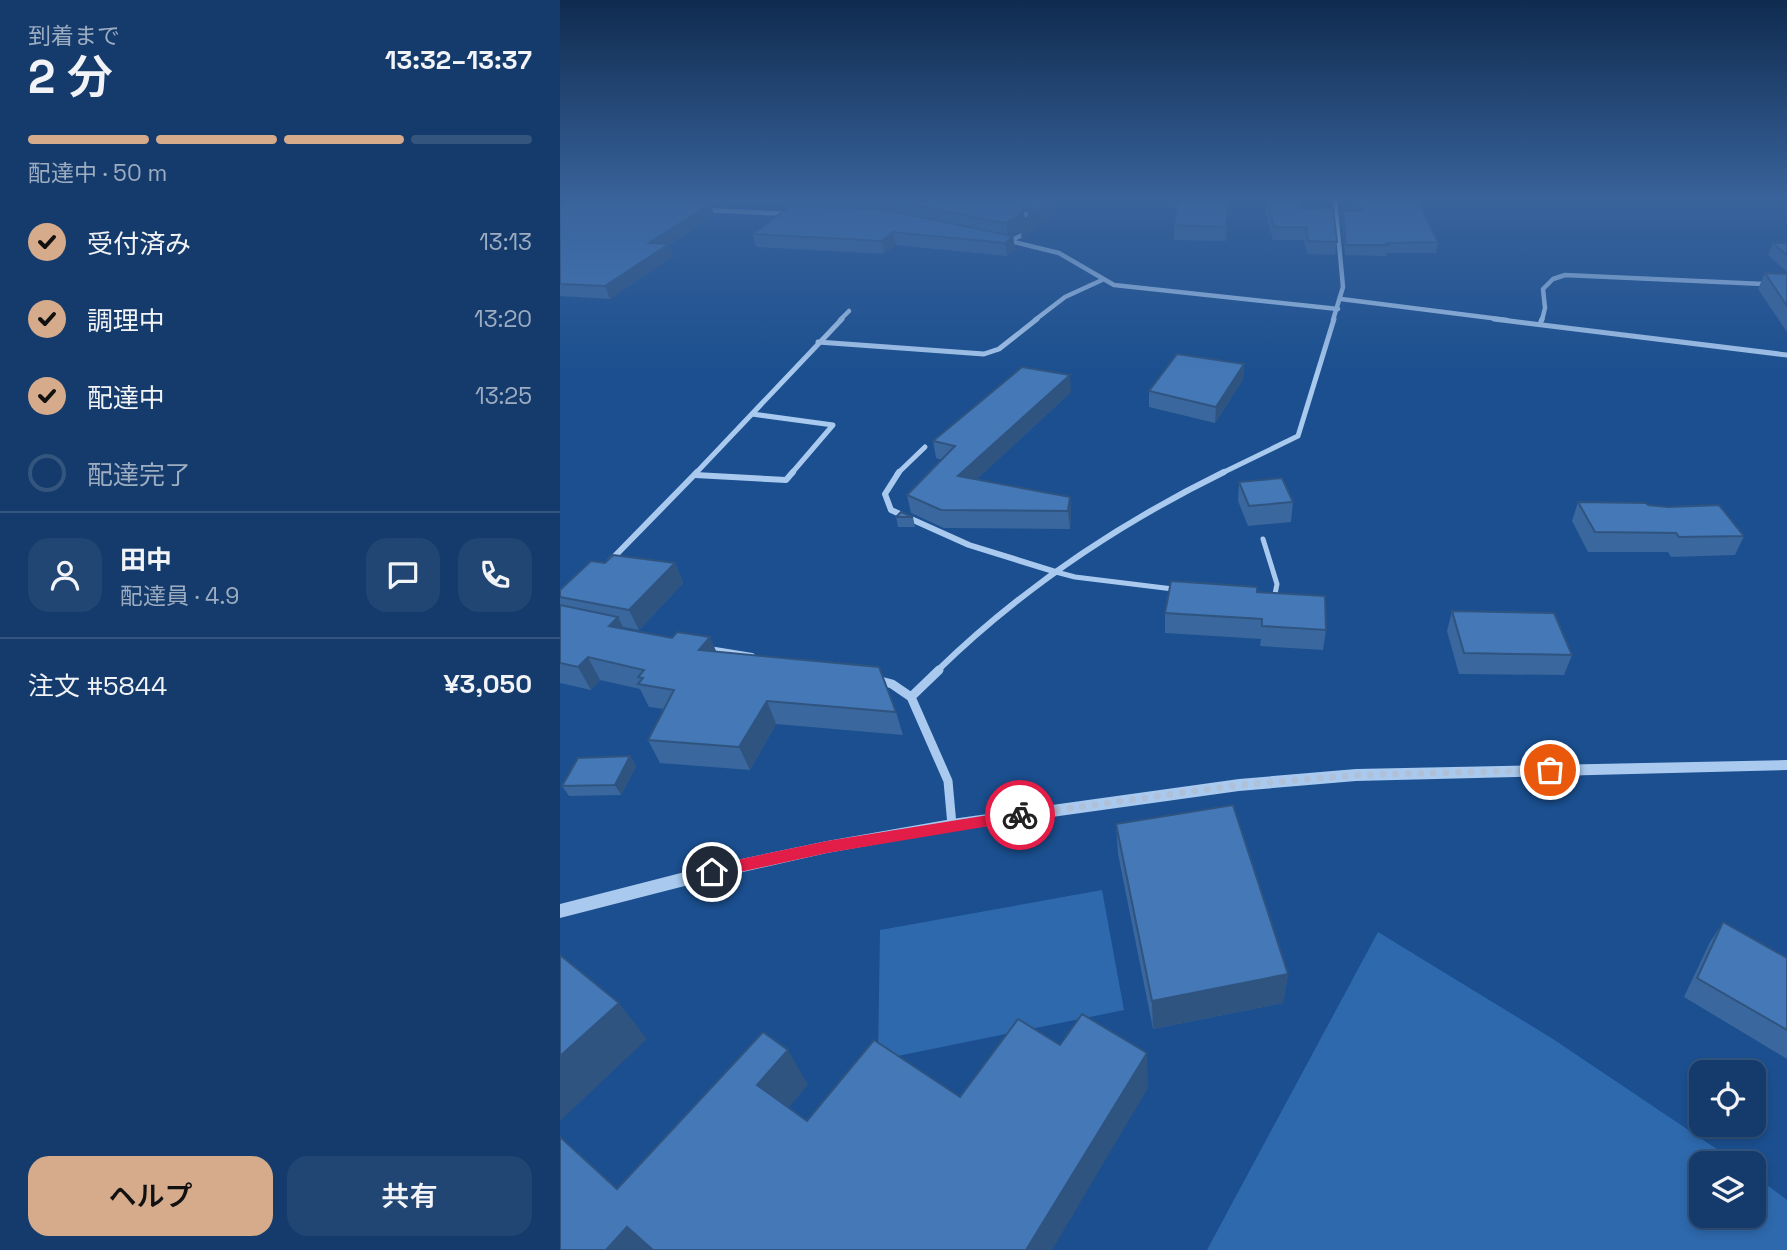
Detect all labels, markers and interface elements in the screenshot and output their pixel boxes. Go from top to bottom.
text: 到着まで [28,21,120,51]
text: 13:32–13:37 [385,43,532,77]
text: 2 分 [28,48,113,106]
text: 配達中 · 50 m [28,158,167,188]
icon: check [28,223,66,261]
text: 受付済み [87,227,191,261]
text: 13:13 [479,227,532,257]
icon: check [28,300,66,338]
text: 調理中 [87,304,165,338]
text: 13:20 [474,304,532,334]
icon: check [28,377,66,415]
text: 配達中 [87,381,165,415]
text: 13:25 [475,381,532,411]
text: 配達完了 [87,458,191,492]
button: person [28,538,102,612]
button: chat [366,538,440,612]
button: phone [458,538,532,612]
text: 田中 [120,543,172,577]
text: 配達員 · 4.9 [120,581,239,611]
text: ¥3,050 [443,667,532,701]
text: 注文 #5844 [28,669,167,703]
pin [1520,740,1580,800]
icon: bag [1531,751,1569,789]
courier [985,780,1055,850]
icon: bike [1001,796,1039,834]
pin [682,842,742,902]
icon: home [693,853,731,891]
map controls [1689,1060,1766,1228]
button: locate [1689,1060,1766,1137]
button: layers [1689,1151,1766,1228]
button: ヘルプ [28,1156,273,1236]
button: 共有 [287,1156,532,1236]

